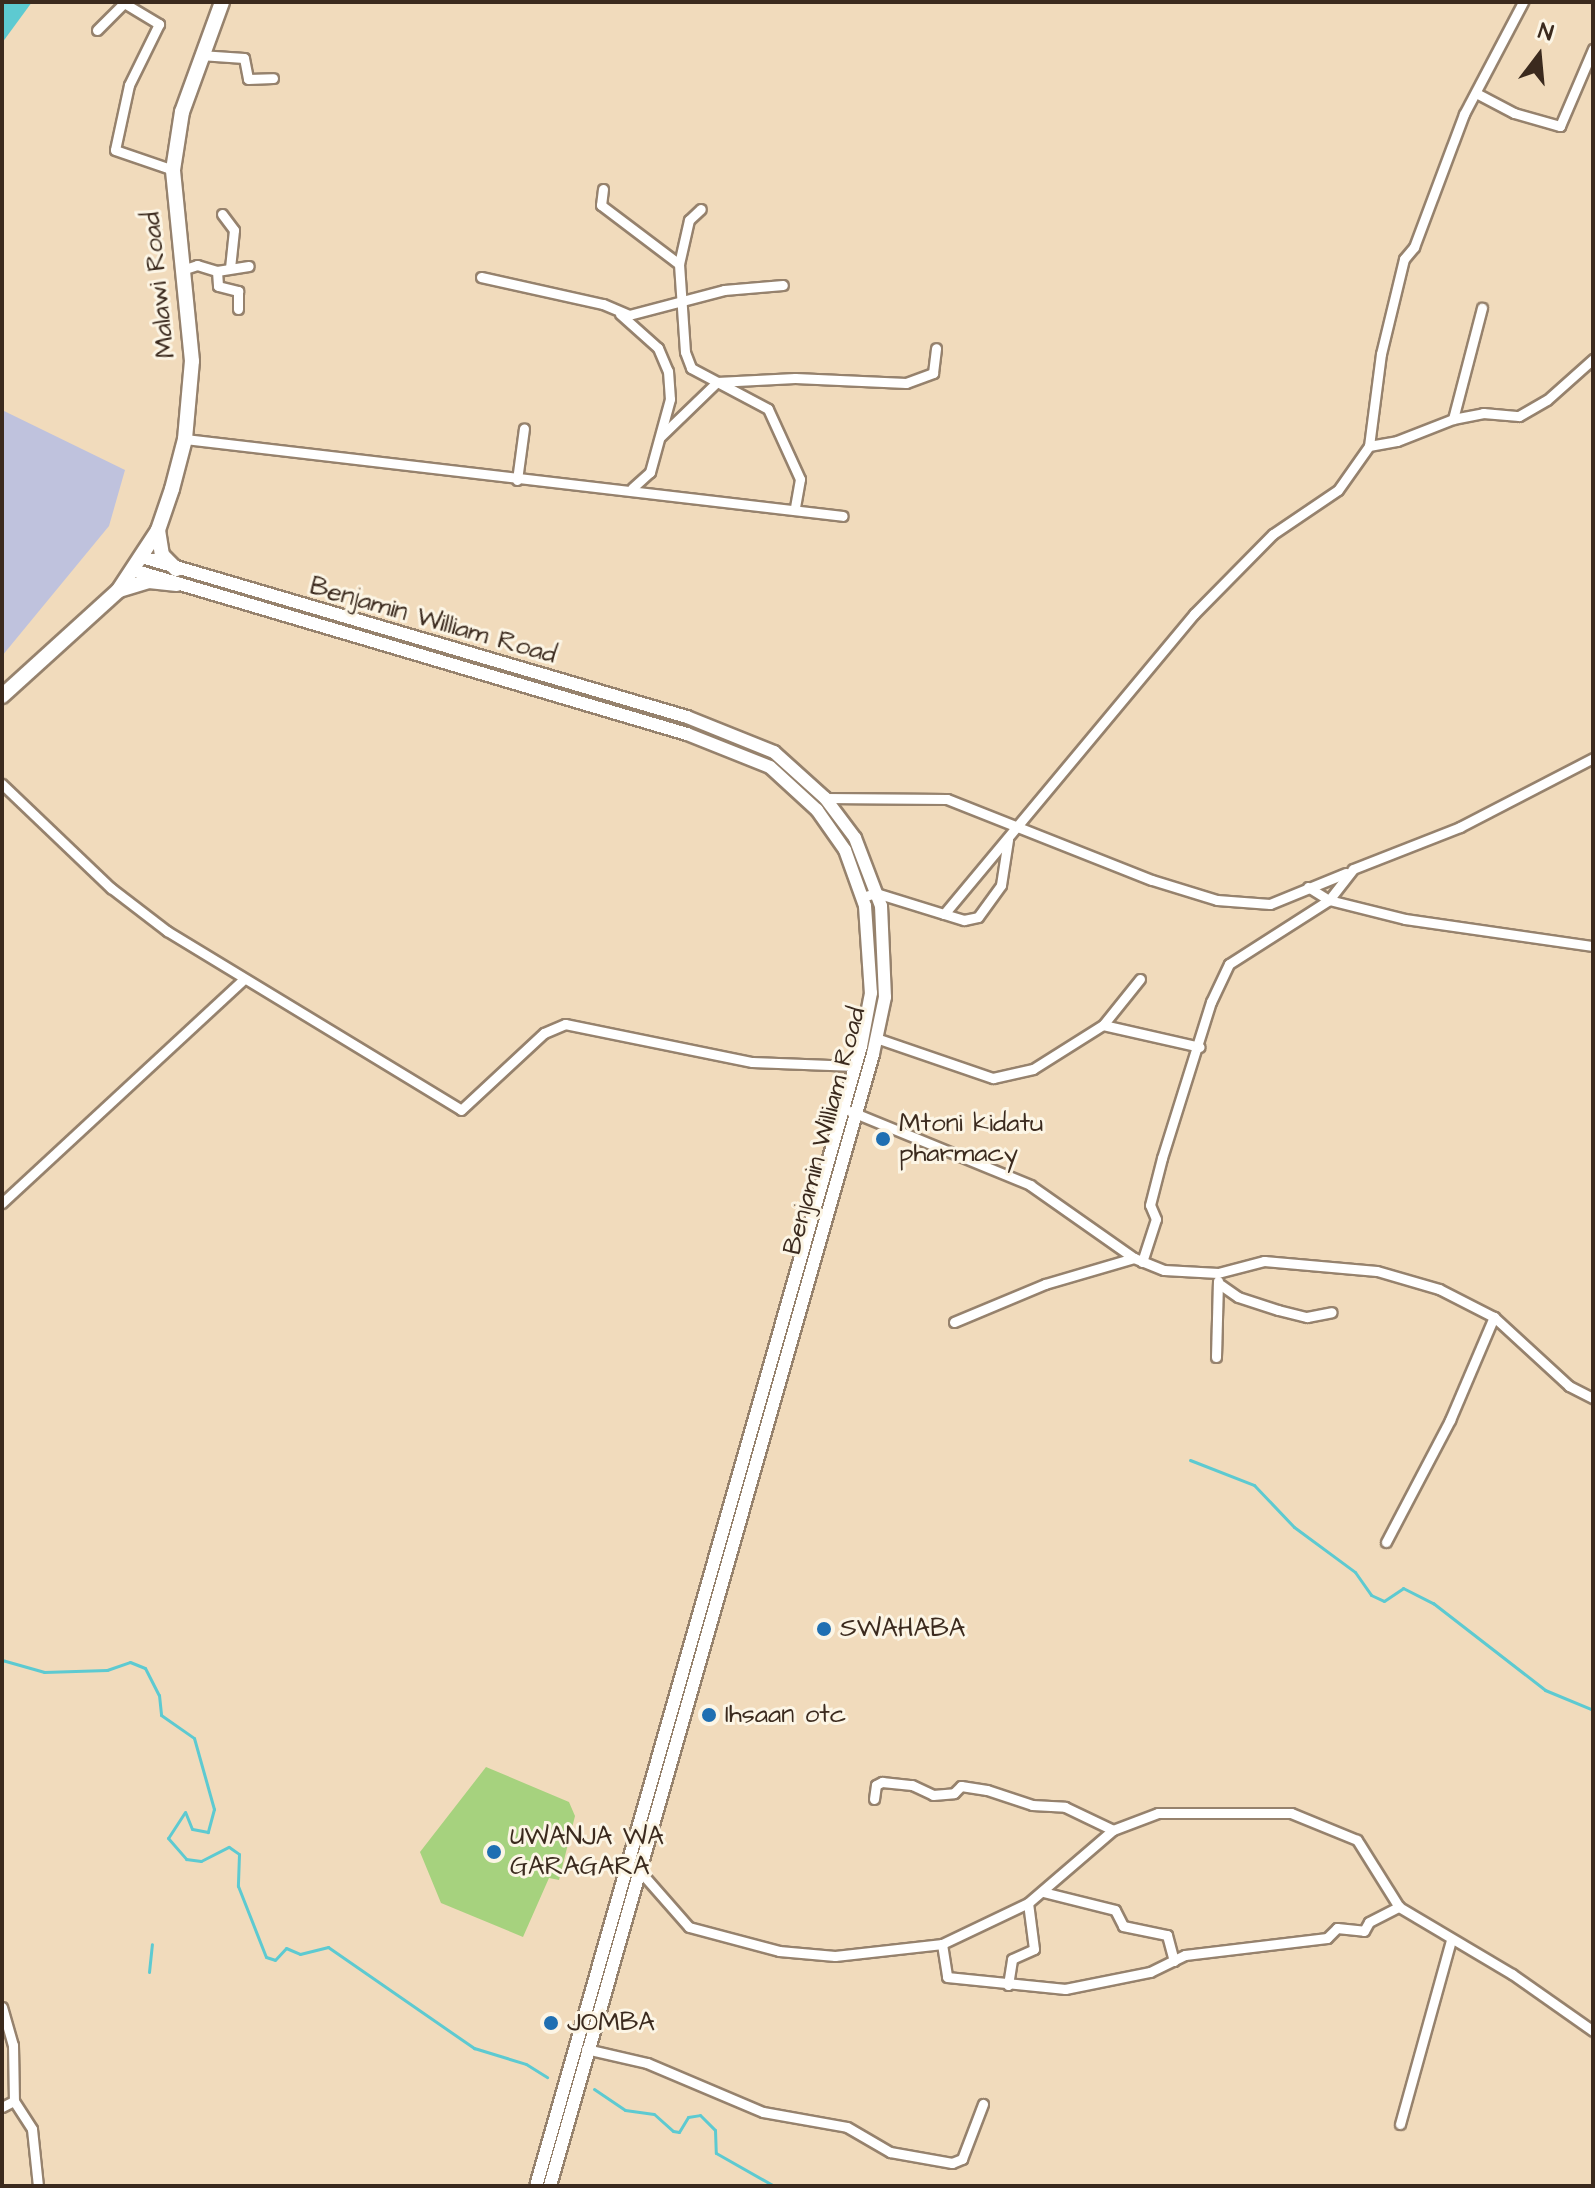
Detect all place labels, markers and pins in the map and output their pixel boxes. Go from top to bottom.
place label: Mtoni kidatu pharmacy [899,1108,1043,1170]
marker: Mtoni kidatu pharmacy [874,1130,892,1148]
place label: SWAHABA [840,1613,965,1645]
marker: SWAHABA [815,1620,833,1638]
place label: Ihsaan otc [725,1699,846,1731]
marker: Ihsaan otc [700,1706,718,1724]
place label: UWANJA WA GARAGARA [510,1821,664,1882]
marker: UWANJA WA GARAGARA [485,1843,503,1861]
place label: JOMBA [567,2007,655,2039]
marker: JOMBA [542,2014,560,2032]

